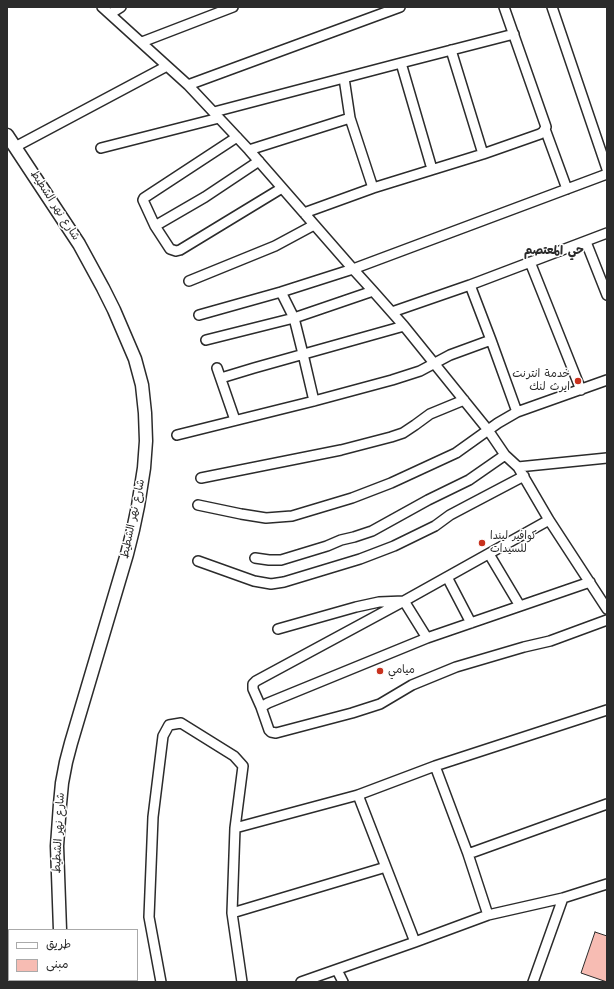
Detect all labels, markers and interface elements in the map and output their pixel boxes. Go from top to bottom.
street label: شارع نهر الشطيط [26,168,82,244]
district label: حي المعتصم [524,245,584,259]
place label: خدمة انترنت ايرث لنك [512,368,570,394]
marker: خدمة انترنت ايرث لنك [573,376,583,386]
street label: شارع نهر الشطيط [119,478,149,560]
place label: كوافير ليندا للسيدات [490,530,537,556]
marker: كوافير ليندا للسيدات [477,538,487,548]
place label: ميامي [388,664,415,678]
marker: ميامي [375,666,385,676]
street label: شارع نهر الشطيط [51,792,69,874]
legend [8,929,138,981]
text: طريق [46,935,71,954]
text: مبنى [46,955,69,974]

